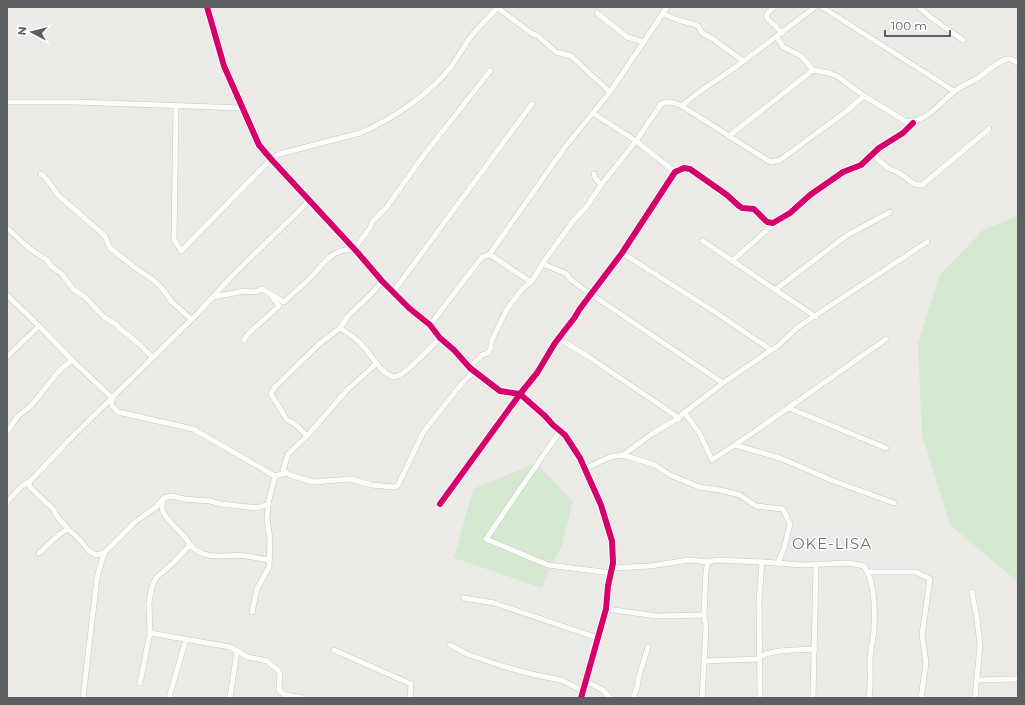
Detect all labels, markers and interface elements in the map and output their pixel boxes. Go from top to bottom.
north arrow [12,12,52,52]
scale bar [885,12,950,38]
text: 100 m [891,18,927,33]
text: N [15,26,30,36]
district label: OKE-LISA [792,534,872,553]

